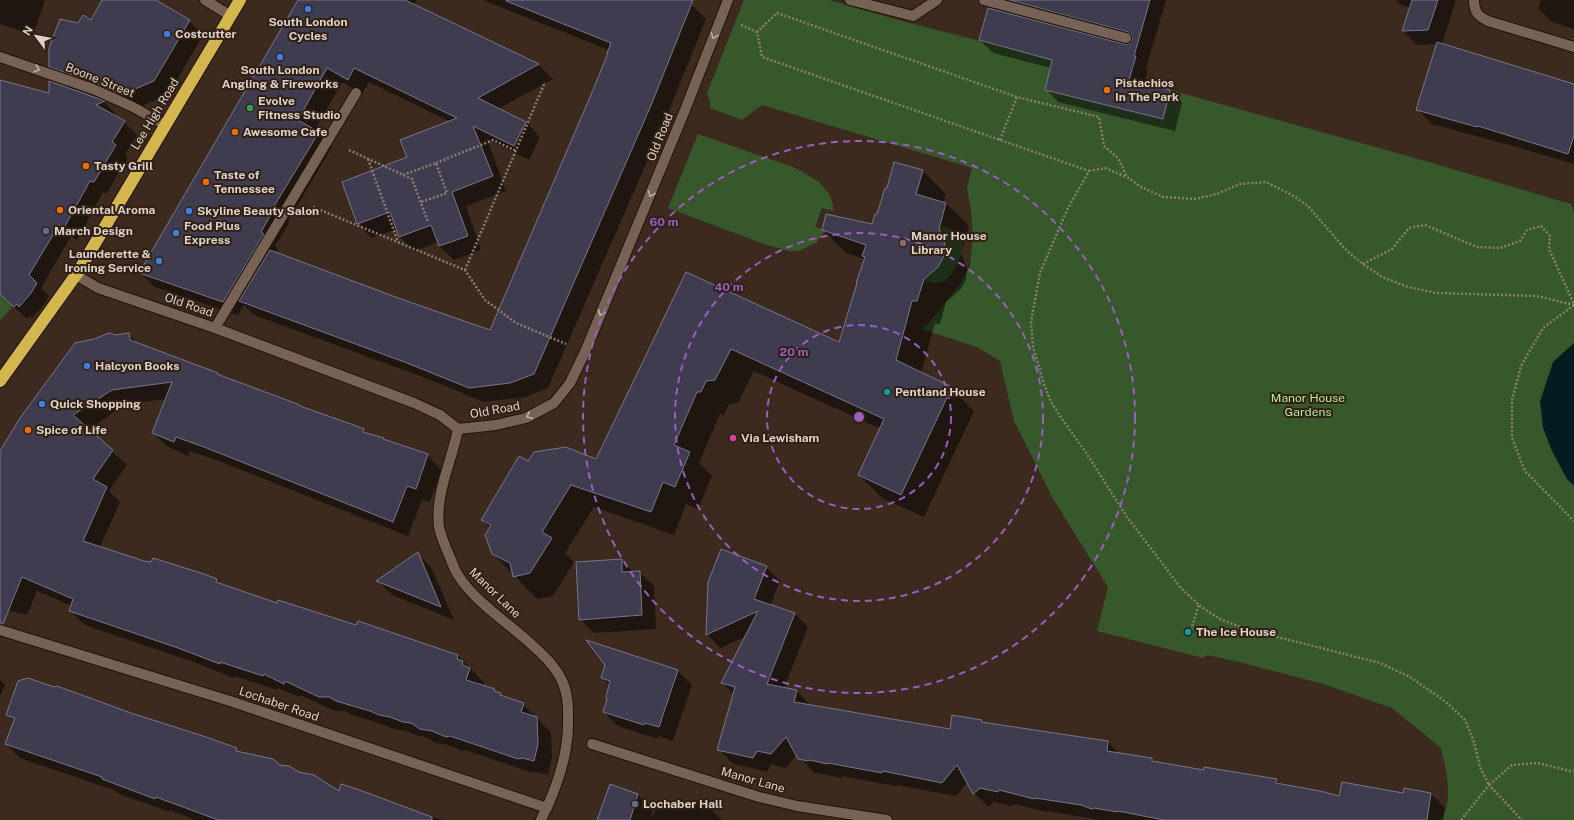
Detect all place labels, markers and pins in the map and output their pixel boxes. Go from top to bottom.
marker: South London Cycles [303,4,313,14]
place label: South London Cycles [268,15,348,43]
place label: Costcutter [175,27,237,41]
marker: Costcutter [162,29,172,39]
marker: South London Angling & Fireworks [275,52,285,62]
place label: South London Angling & Fireworks [222,63,338,91]
place label: Pistachios In The Park [1115,76,1179,104]
marker: Pistachios In The Park [1102,85,1112,95]
place label: Evolve Fitness Studio [258,94,341,122]
marker: Evolve Fitness Studio [245,103,255,113]
place label: Awesome Cafe [243,125,327,139]
marker: Awesome Cafe [230,127,240,137]
place label: Tasty Grill [94,159,153,173]
marker: Tasty Grill [81,161,91,171]
place label: Taste of Tennessee [214,168,275,196]
marker: Taste of Tennessee [201,177,211,187]
place label: Oriental Aroma [68,203,156,217]
place label: Skyline Beauty Salon [197,204,319,218]
marker: Oriental Aroma [55,205,65,215]
marker: Skyline Beauty Salon [184,206,194,216]
place label: Food Plus Express [184,219,240,247]
place label: March Design [54,224,133,238]
marker: March Design [41,226,51,236]
marker: Food Plus Express [171,228,181,238]
place label: Manor House Library [911,229,987,257]
marker: Manor House Library [898,238,908,248]
place label: Launderette & Ironing Service [65,247,151,275]
marker: Launderette & Ironing Service [154,256,164,266]
place label: Halcyon Books [95,359,179,373]
marker: Halcyon Books [82,361,92,371]
place label: Pentland House [895,385,986,399]
marker: Pentland House [882,387,892,397]
place label: Quick Shopping [50,397,141,411]
marker: Quick Shopping [37,399,47,409]
centre of rings [852,410,866,424]
place label: Spice of Life [36,423,107,437]
marker: Spice of Life [23,425,33,435]
place label: Via Lewisham [741,431,820,445]
marker: Via Lewisham [728,433,738,443]
place label: The Ice House [1196,625,1276,639]
marker: The Ice House [1183,627,1193,637]
place label: Lochaber Hall [643,797,723,811]
marker: Lochaber Hall [630,799,640,809]

